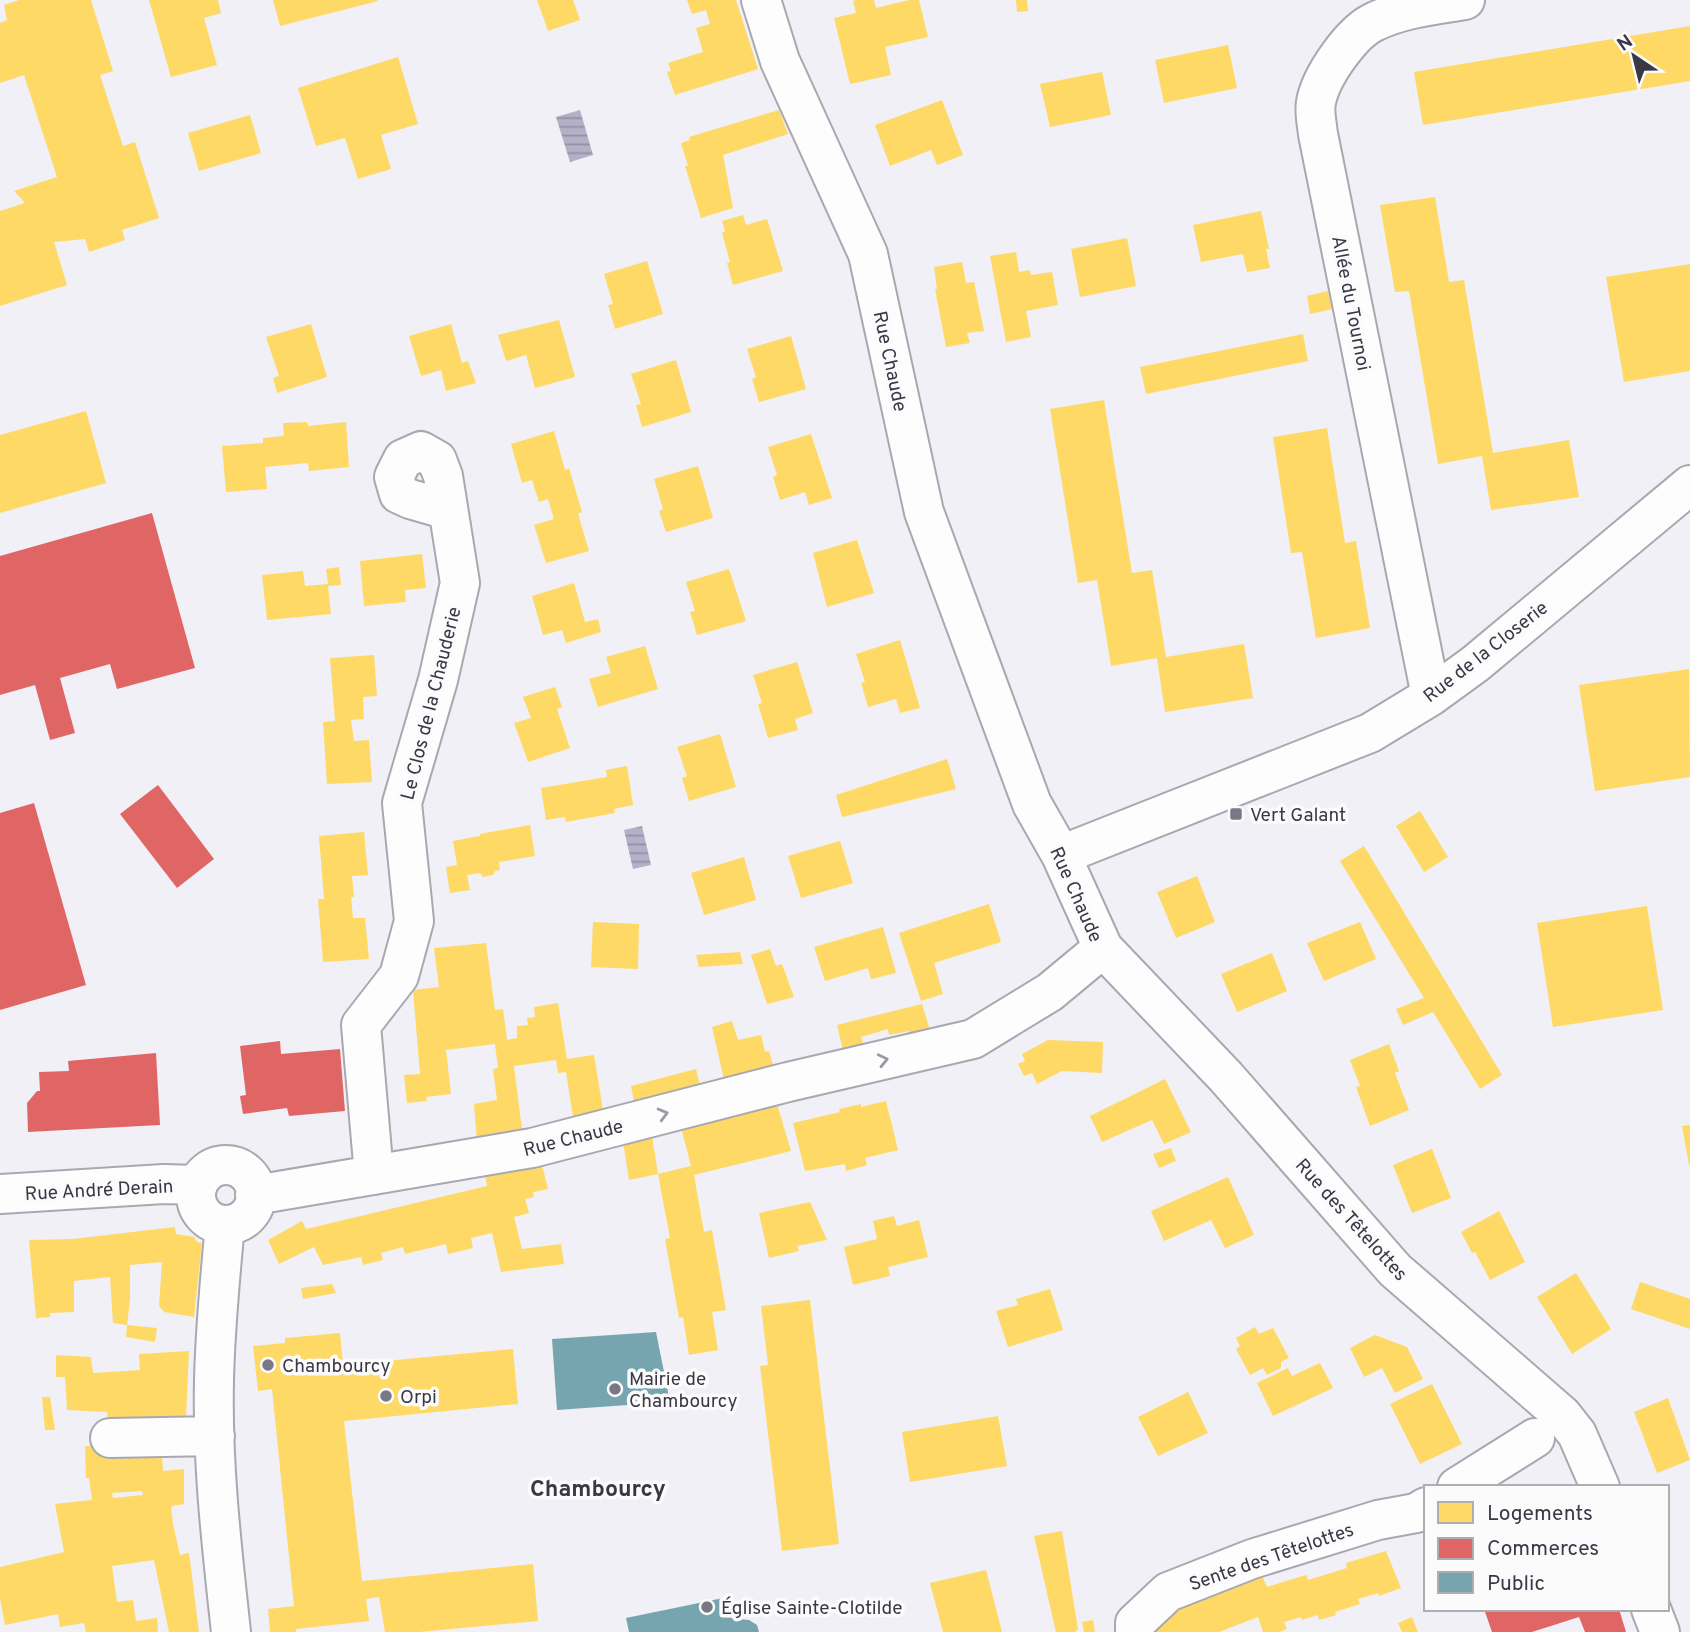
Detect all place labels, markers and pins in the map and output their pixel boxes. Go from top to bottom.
place label: Vert Galant [1250,804,1346,828]
marker: Vert Galant [1228,806,1244,822]
place label: Chambourcy [282,1355,390,1379]
marker: Chambourcy [260,1357,276,1373]
place label: Mairie de Chambourcy [629,1368,737,1414]
marker: Mairie de Chambourcy [607,1381,623,1397]
place label: Orpi [400,1386,437,1410]
marker: Orpi [378,1388,394,1404]
place label: Église Sainte-Clotilde [721,1596,902,1621]
marker: Église Sainte-Clotilde [699,1599,715,1615]

